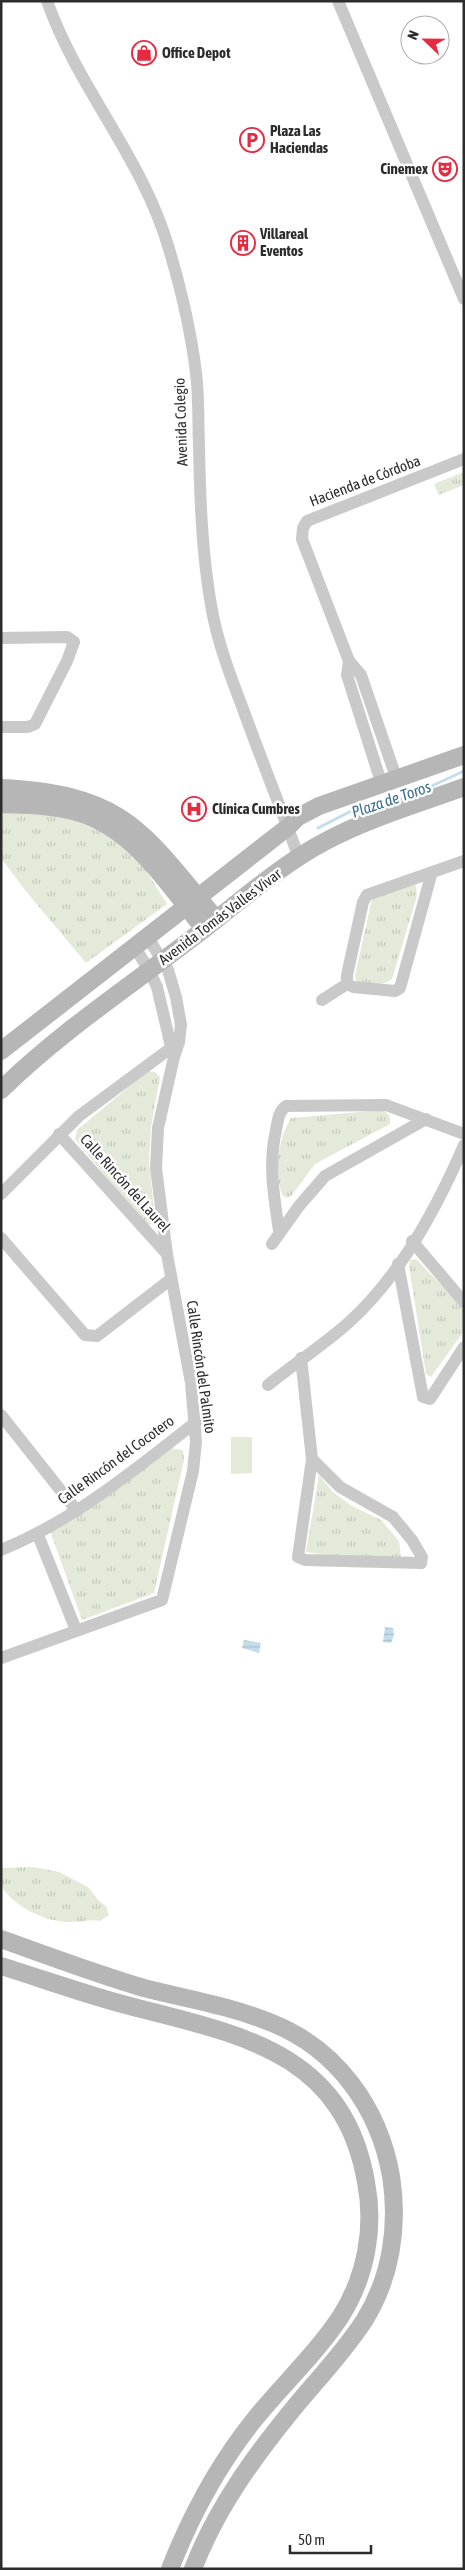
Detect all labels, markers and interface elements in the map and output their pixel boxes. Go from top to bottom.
north arrow [400,15,450,65]
text: N [404,28,422,42]
shop icon: Office Depot [131,40,157,66]
place label: Office Depot [162,44,231,61]
place label: Plaza Las Haciendas [270,122,329,156]
parking icon: Plaza Las Haciendas [239,127,265,153]
theatre icon: Cinemex [432,156,458,182]
place label: Cinemex [380,160,428,177]
place label: Villareal Eventos [259,225,309,259]
building icon: Villareal Eventos [230,230,256,256]
street label: Avenida Colegio [170,378,191,467]
street label: Hacienda de Córdoba [307,452,423,510]
water label: Plaza de Toros [349,777,433,821]
hospital icon: Clínica Cumbres [181,796,207,822]
place label: Clínica Cumbres [212,800,301,817]
street label: Avenida Tomás Valles Vivar [155,865,285,968]
street label: Calle Rincón del Laurel [77,1130,174,1235]
street label: Calle Rincón del Palmito [184,1299,219,1434]
street label: Calle Rincón del Cocotero [54,1412,177,1507]
scale bar [290,2522,371,2554]
text: 50 m [298,2531,325,2548]

